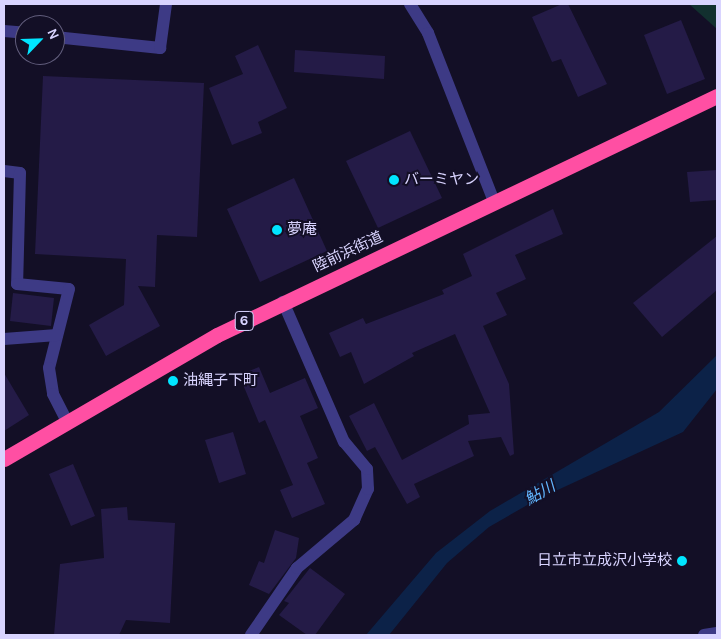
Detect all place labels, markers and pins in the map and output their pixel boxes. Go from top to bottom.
place label: バーミヤン [404,171,479,189]
marker: バーミヤン [388,174,400,186]
place label: 夢庵 [287,221,317,239]
marker: 夢庵 [271,224,283,236]
place label: 油縄子下町 [183,372,258,390]
marker: 油縄子下町 [167,375,179,387]
place label: 日立市立成沢小学校 [537,552,672,570]
marker: 日立市立成沢小学校 [676,555,688,567]

